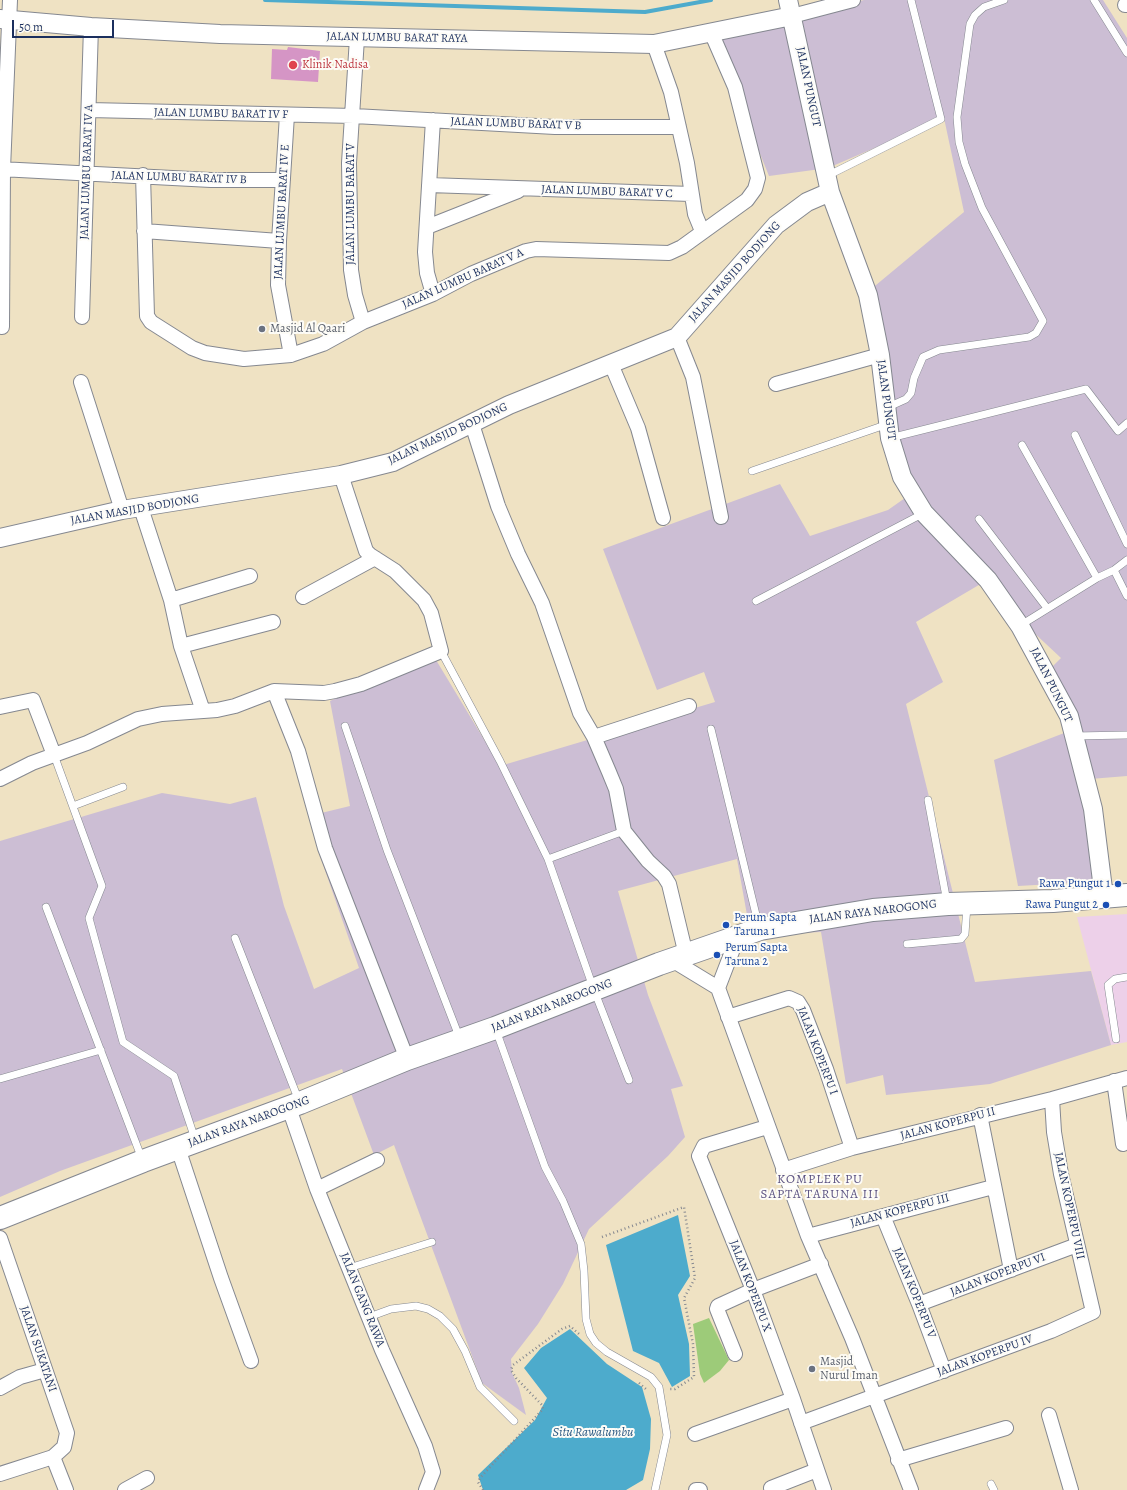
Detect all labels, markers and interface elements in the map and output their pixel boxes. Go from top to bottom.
scale bar [14,12,116,38]
text: 50 m [19,19,43,35]
street label: JALAN LUMBU BARAT RAYA [326,30,468,46]
street label: JALAN PUNGUT [793,46,823,128]
place label: Klinik Nadisa [302,58,368,72]
marker: Klinik Nadisa [287,59,299,71]
street label: JALAN LUMBU BARAT IV A [77,104,97,240]
street label: JALAN LUMBU BARAT IV F [154,106,288,122]
street label: JALAN LUMBU BARAT V B [450,115,582,133]
street label: JALAN LUMBU BARAT V [344,143,358,265]
street label: JALAN LUMBU BARAT IV E [271,144,293,280]
street label: JALAN LUMBU BARAT IV B [111,168,247,188]
street label: JALAN LUMBU BARAT V C [541,183,673,201]
street label: JALAN MASJID BODJONG [686,219,784,325]
street label: JALAN LUMBU BARAT V A [400,246,526,312]
place label: Masjid Al Qaari [270,322,345,336]
marker: Masjid Al Qaari [257,324,267,334]
street label: JALAN PUNGUT [873,359,899,441]
street label: JALAN MASJID BODJONG [386,400,510,468]
street label: JALAN MASJID BODJONG [70,492,200,528]
street label: JALAN PUNGUT [1027,645,1075,725]
place label: Rawa Pungut 1 [1039,877,1110,891]
marker: Rawa Pungut 1 [1113,879,1123,889]
street label: JALAN RAYA NAROGONG [808,897,938,927]
place label: Rawa Pungut 2 [1025,898,1098,912]
marker: Rawa Pungut 2 [1101,900,1111,910]
place label: Perum Sapta Taruna 1 [734,911,796,939]
marker: Perum Sapta Taruna 1 [721,920,731,930]
place label: Perum Sapta Taruna 2 [725,941,787,969]
marker: Perum Sapta Taruna 2 [712,950,722,960]
street label: JALAN RAYA NAROGONG [489,976,615,1036]
street label: JALAN KOPERPU I [794,1005,840,1097]
street label: JALAN RAYA NAROGONG [186,1093,312,1151]
street label: JALAN KOPERPU II [899,1104,997,1144]
street label: JALAN KOPERPU VIII [1051,1151,1087,1261]
district label: KOMPLEK PU SAPTA TARUNA III [761,1172,879,1203]
street label: JALAN KOPERPU III [849,1191,951,1231]
street label: JALAN KOPERPU X [726,1238,774,1334]
street label: JALAN KOPERPU V [889,1246,939,1340]
street label: JALAN KOPERPU VI [948,1250,1048,1300]
street label: JALAN GANG RAWA [336,1251,388,1349]
street label: JALAN SUKATANI [17,1304,59,1394]
street label: JALAN KOPERPU IV [935,1332,1035,1380]
place label: Masjid Nurul Iman [820,1355,878,1383]
marker: Masjid Nurul Iman [807,1364,817,1374]
water label: Situ Rawalumbu [553,1425,633,1441]

